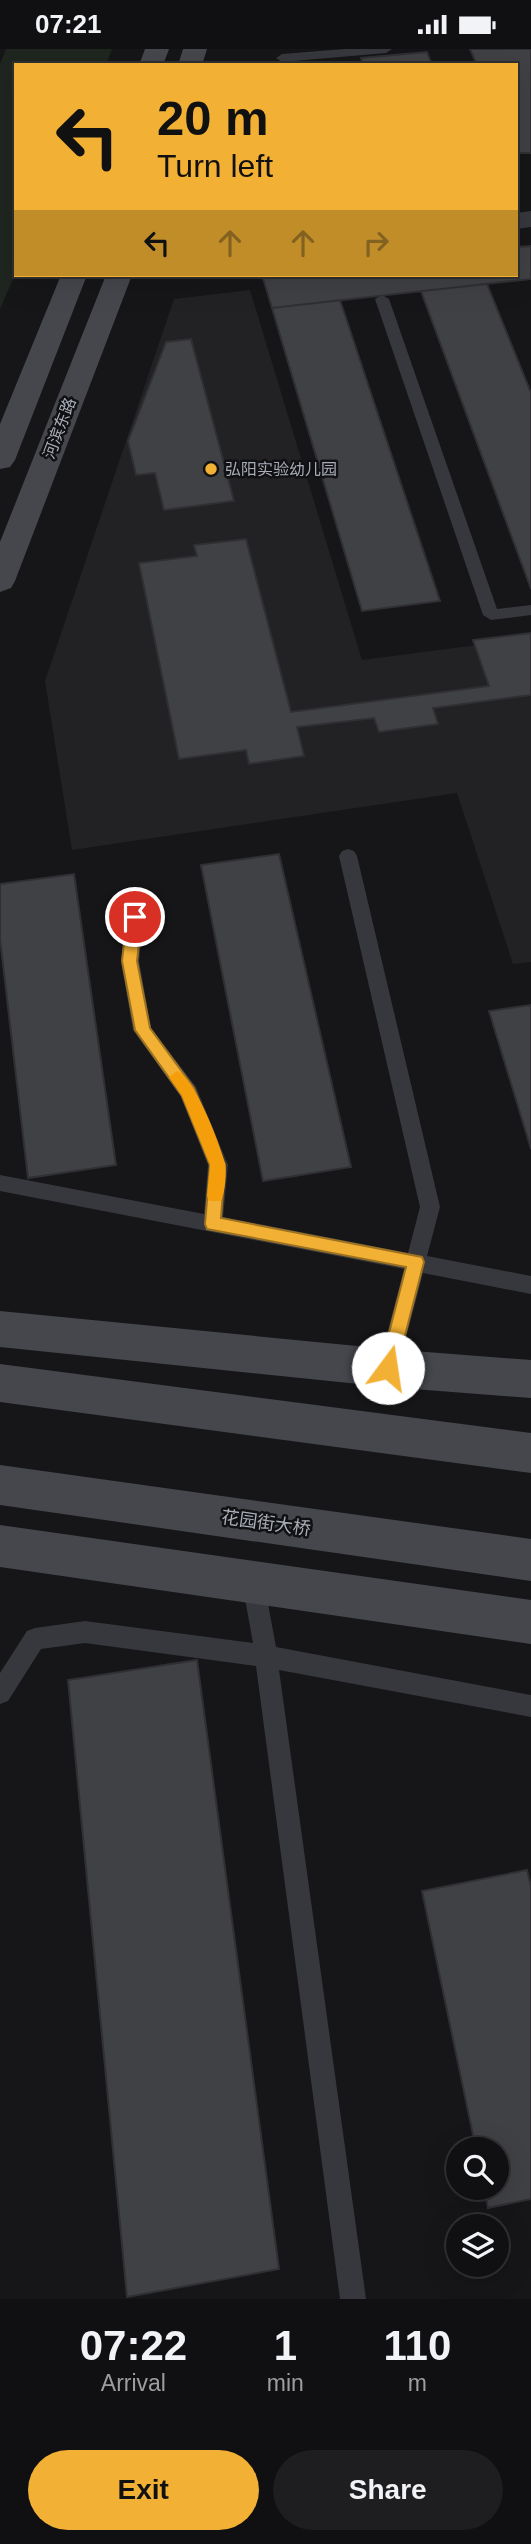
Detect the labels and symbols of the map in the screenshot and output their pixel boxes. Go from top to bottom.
street label: 河滨东路 [40,395,79,461]
marker: 弘阳实验幼儿园 [203,461,219,477]
place label: 弘阳实验幼儿园 [225,461,337,478]
pin [105,887,165,947]
position arrow [351,1331,425,1405]
street label: 花园街大桥 [220,1507,312,1539]

